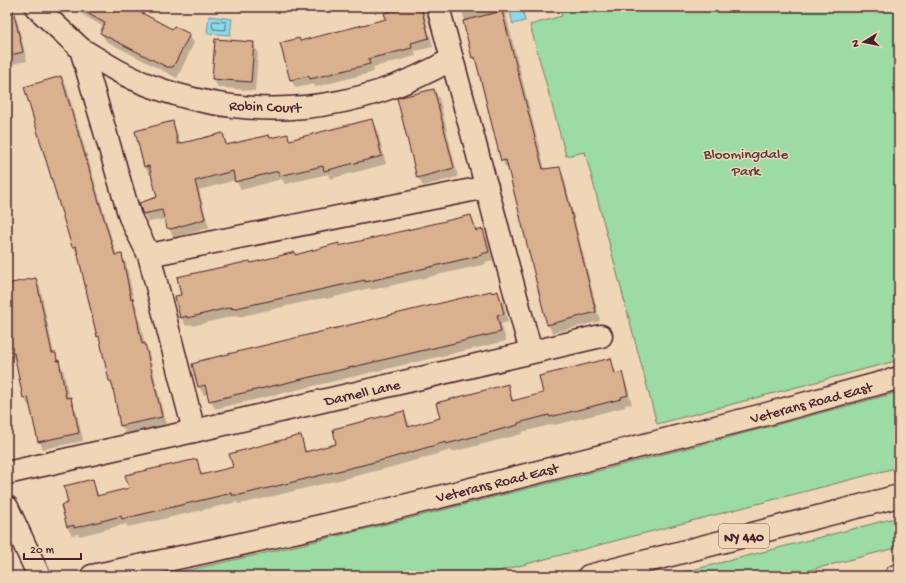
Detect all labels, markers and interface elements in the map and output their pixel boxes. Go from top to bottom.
north arrow [844,22,884,62]
text: N [850,39,863,48]
street label: Robin Court [229,98,303,118]
park label: Bloomingdale Park [703,146,788,181]
street label: Darnell Lane [322,376,402,412]
street label: Veterans Road East [748,379,876,429]
street label: Veterans Road East [433,460,562,508]
road number: NY 440 [719,524,769,548]
scale bar [24,535,81,561]
text: 20 m [30,544,55,558]

